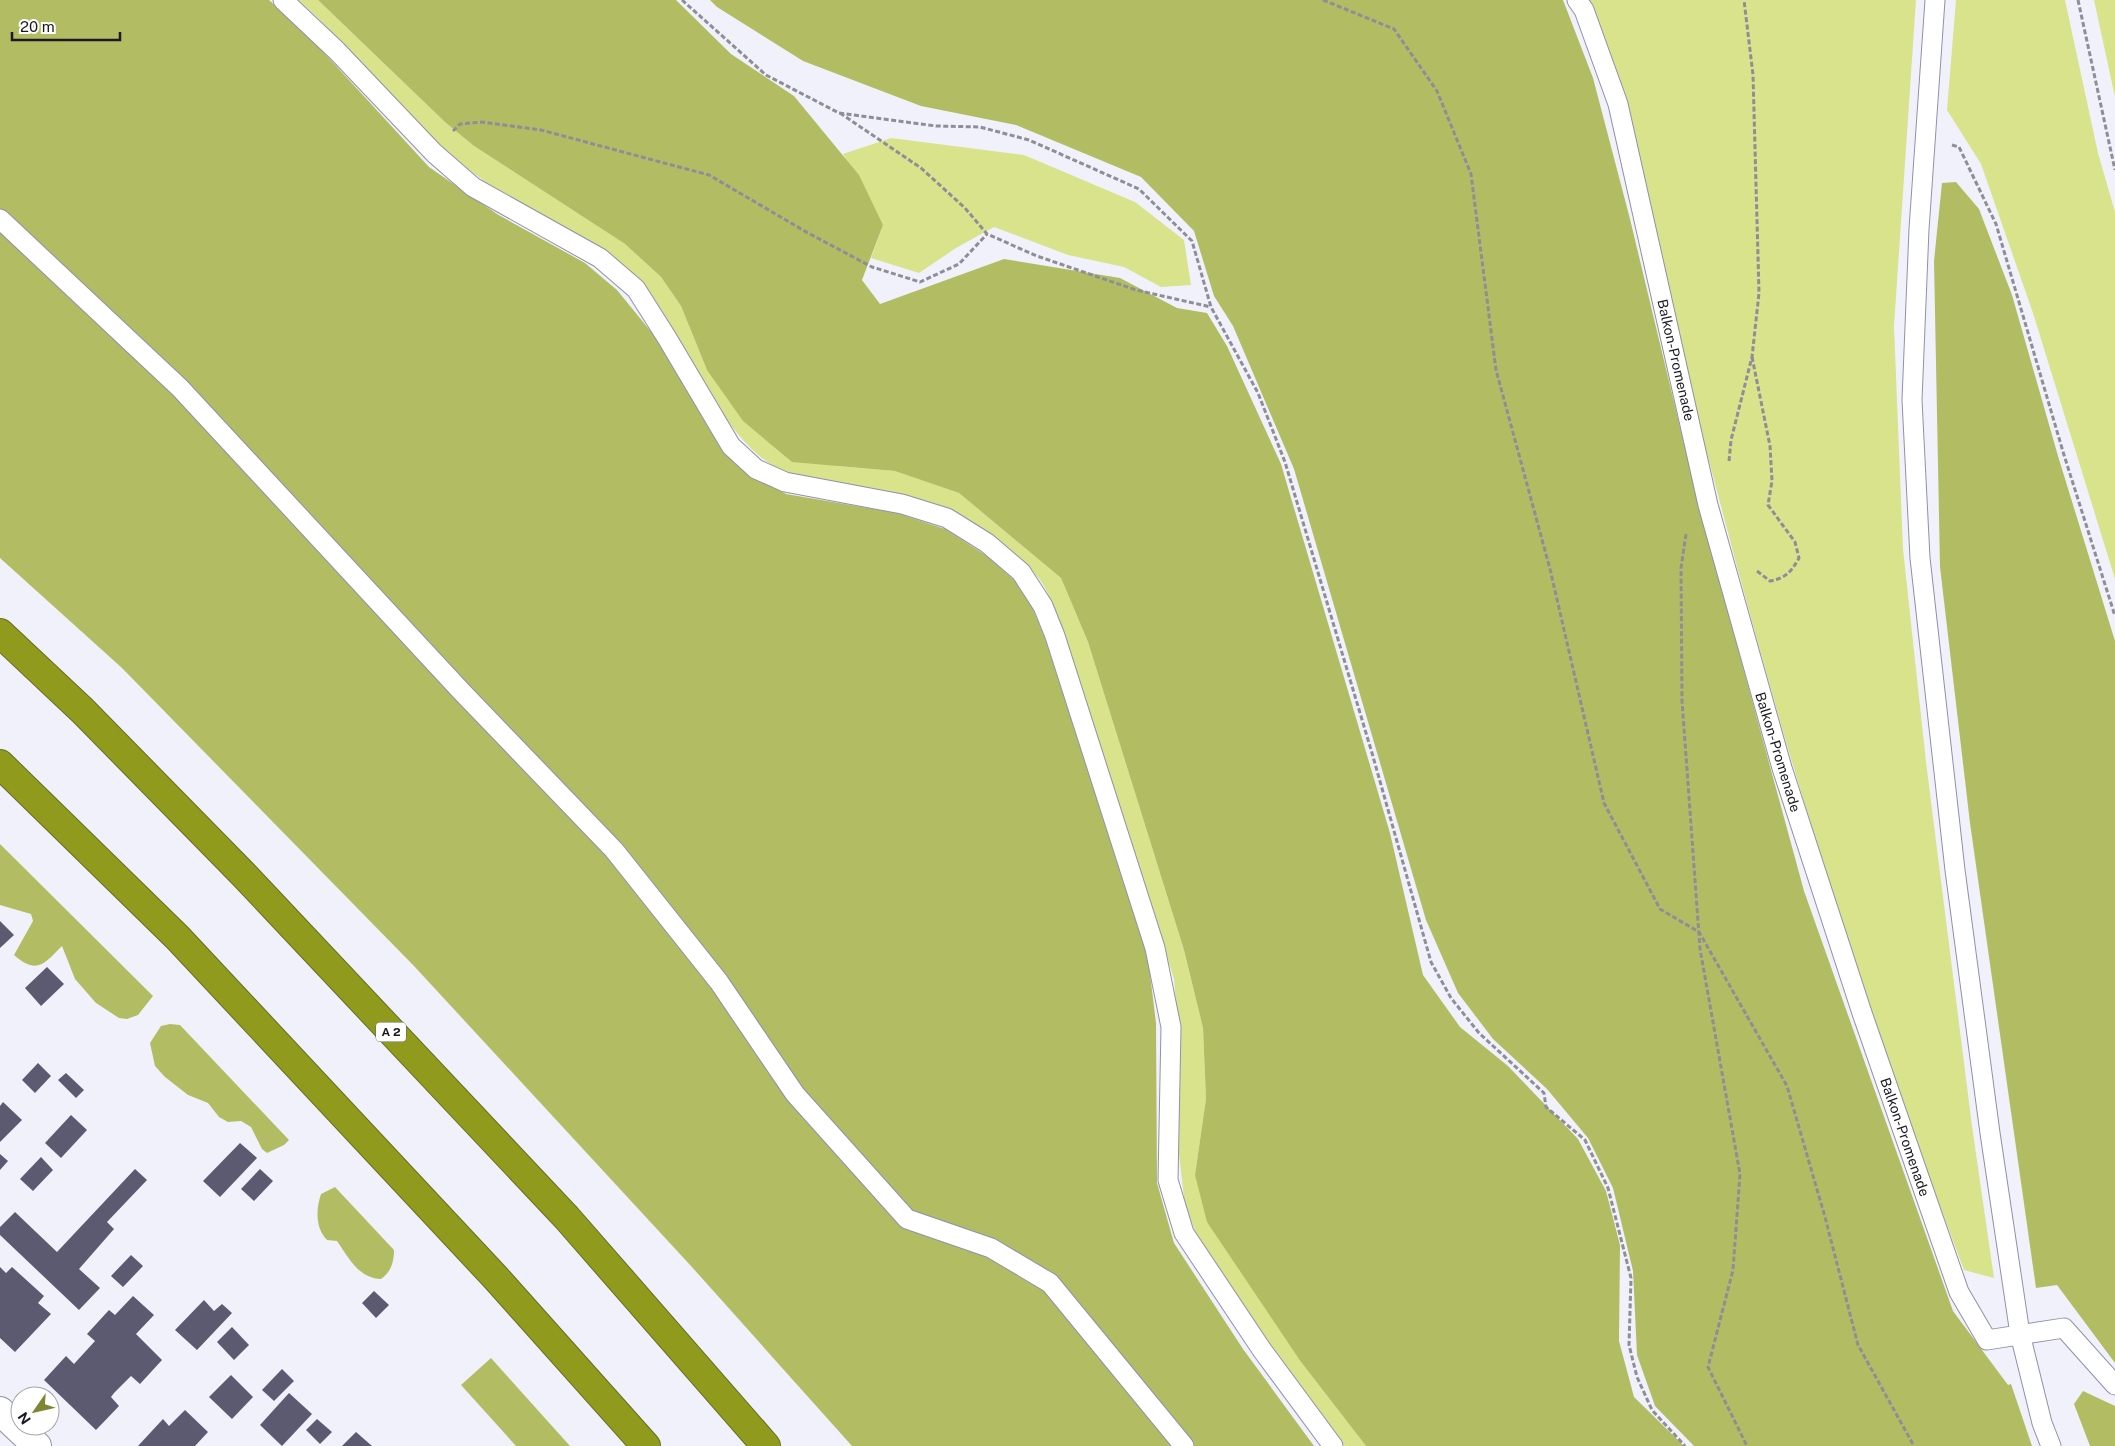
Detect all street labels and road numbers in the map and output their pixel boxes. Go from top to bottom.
street label: Balkon-Promenade [1654,298,1698,422]
street label: Balkon-Promenade [1752,690,1804,814]
road number: A 2 [376,1022,406,1042]
street label: Balkon-Promenade [1877,1076,1933,1198]

